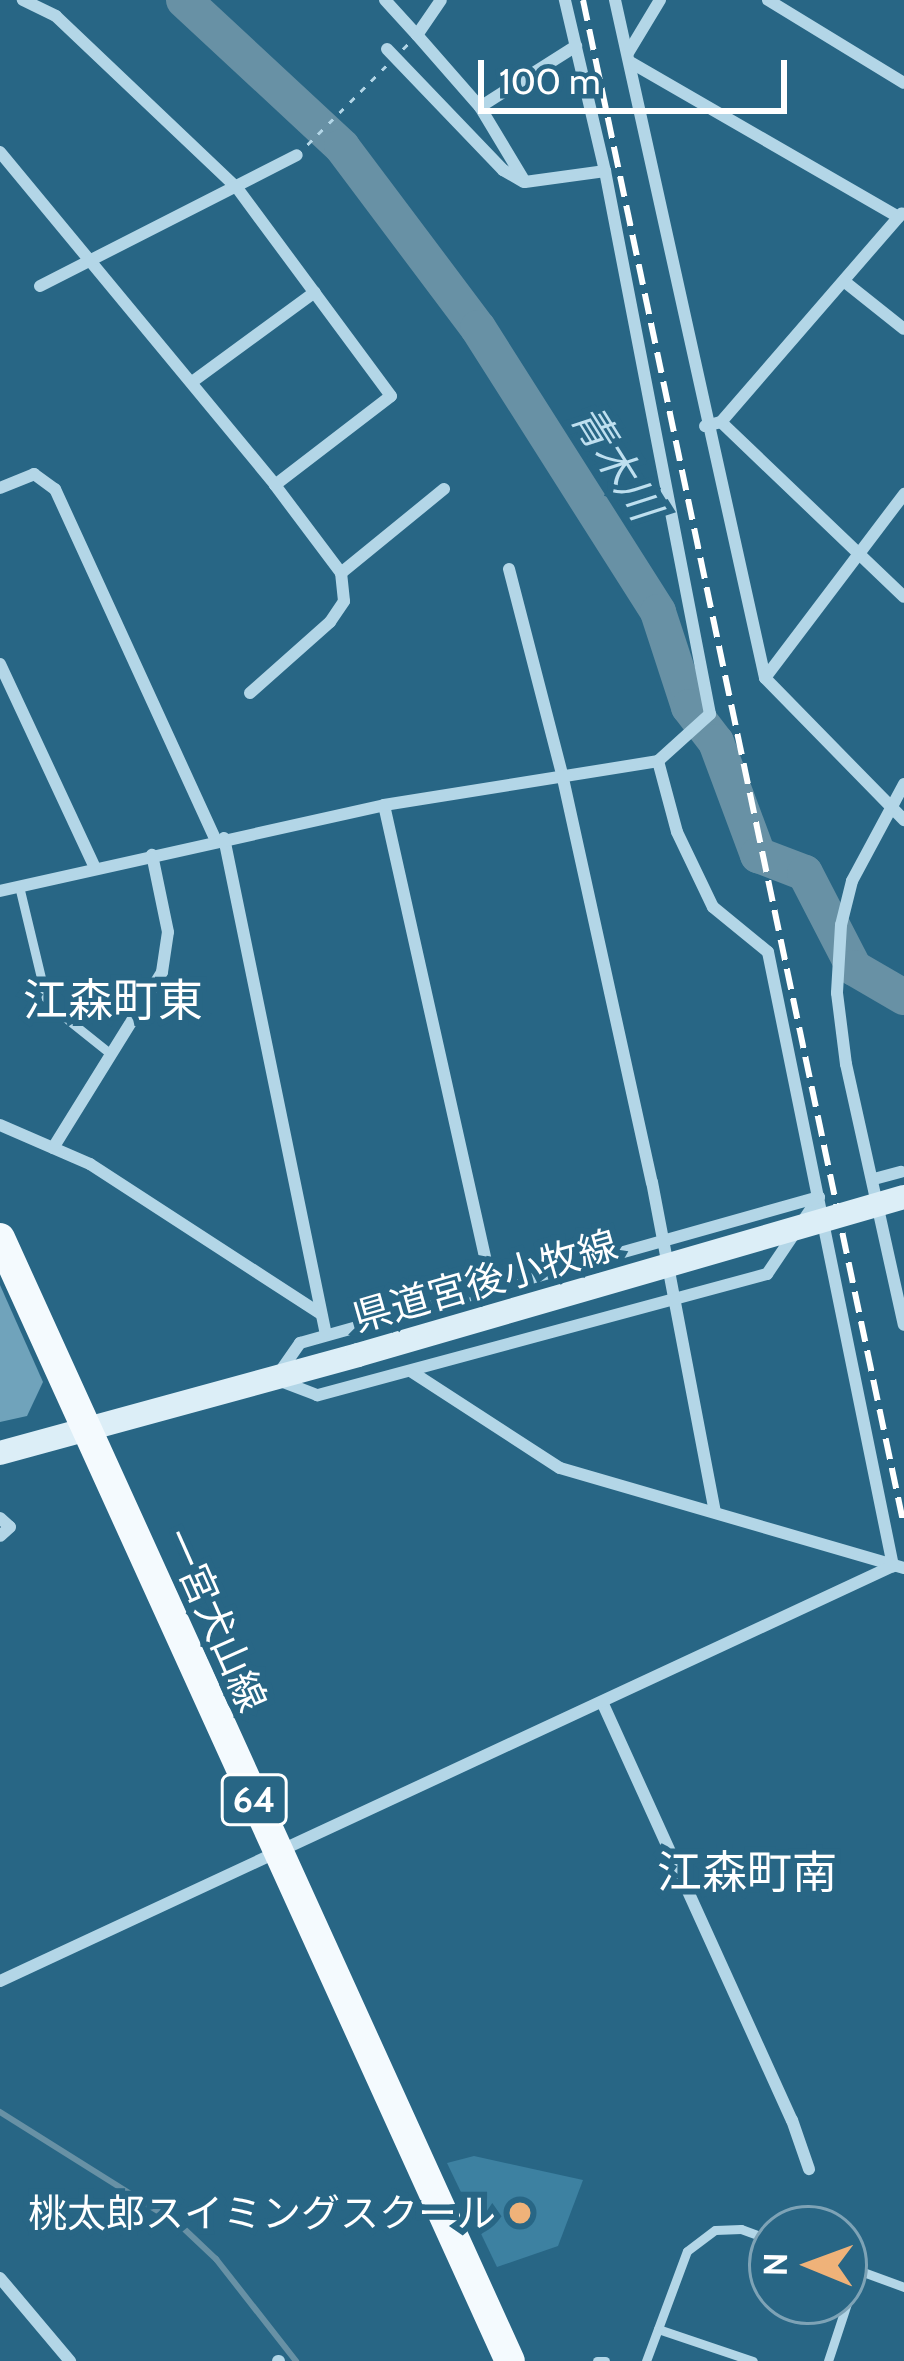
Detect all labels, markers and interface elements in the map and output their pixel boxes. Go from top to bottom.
scale bar [484,36,793,110]
text: 100 m [499,59,601,103]
water label: 青木川 [561,395,671,529]
district label: 江森町東 [23,974,203,1028]
street label: 県道宮後小牧線 [347,1221,623,1341]
street label: 一宮犬山線 [154,1521,276,1719]
road number: 64 [218,1770,290,1830]
district label: 江森町南 [657,1846,837,1900]
place label: 桃太郎スイミングスクール [28,2190,496,2236]
marker: 桃太郎スイミングスクール [507,2200,533,2226]
north arrow [748,2205,868,2325]
text: N [755,2252,795,2276]

